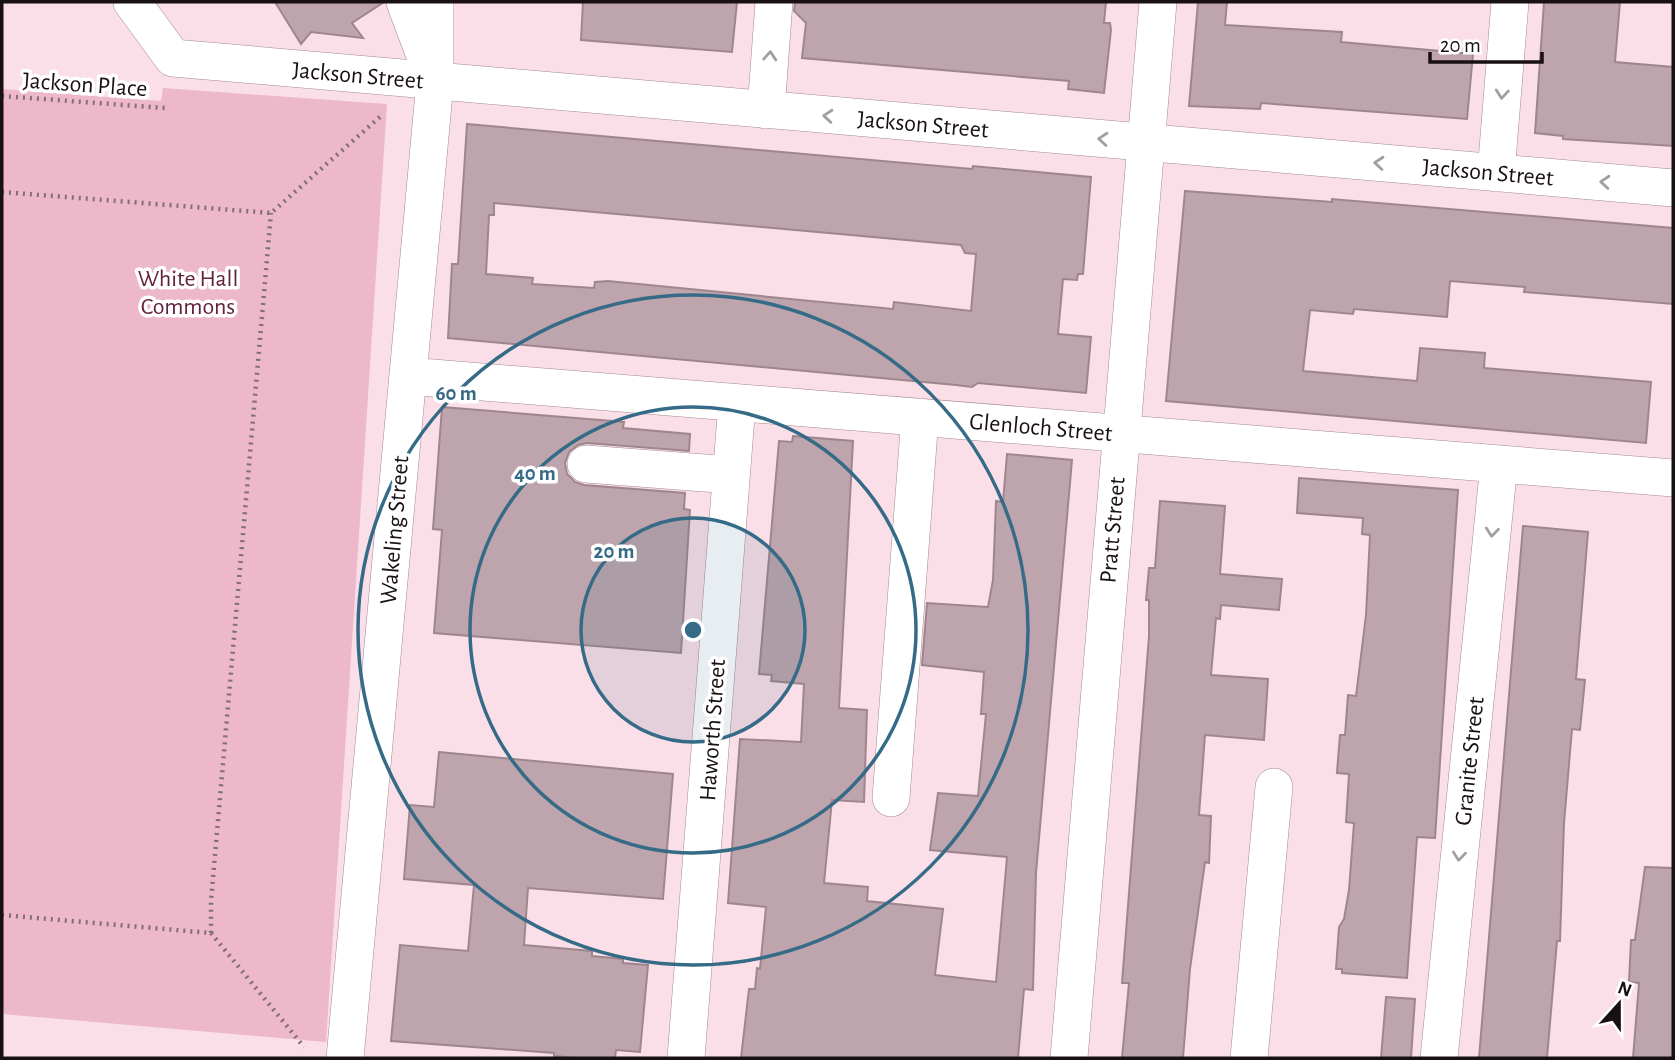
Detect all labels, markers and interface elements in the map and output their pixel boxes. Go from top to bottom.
scale bar [1430,21,1542,65]
text: 20 m [1440,35,1481,56]
one-way arrow [762,50,777,61]
street label: Jackson Street [291,58,425,94]
street label: Jackson Place [22,69,148,101]
one-way arrow [1495,89,1510,100]
street label: Jackson Street [856,107,990,143]
one-way arrow [822,109,833,124]
one-way arrow [1097,132,1108,147]
street label: Jackson Street [1421,155,1555,191]
one-way arrow [1373,156,1384,171]
one-way arrow [1599,175,1610,190]
park label: White Hall Commons [138,267,238,319]
text: 60 m [435,383,477,404]
street label: Glenloch Street [968,410,1114,446]
street label: Wakeling Street [377,454,413,605]
text: 40 m [514,463,556,484]
street label: Pratt Street [1096,476,1130,584]
one-way arrow [1485,527,1500,538]
text: 20 m [594,541,634,562]
centre of rings [681,618,705,642]
street label: Haworth Street [696,658,730,802]
street label: Granite Street [1451,695,1489,827]
one-way arrow [1452,850,1467,862]
north arrow [1584,969,1654,1039]
text: N [1615,978,1634,1001]

